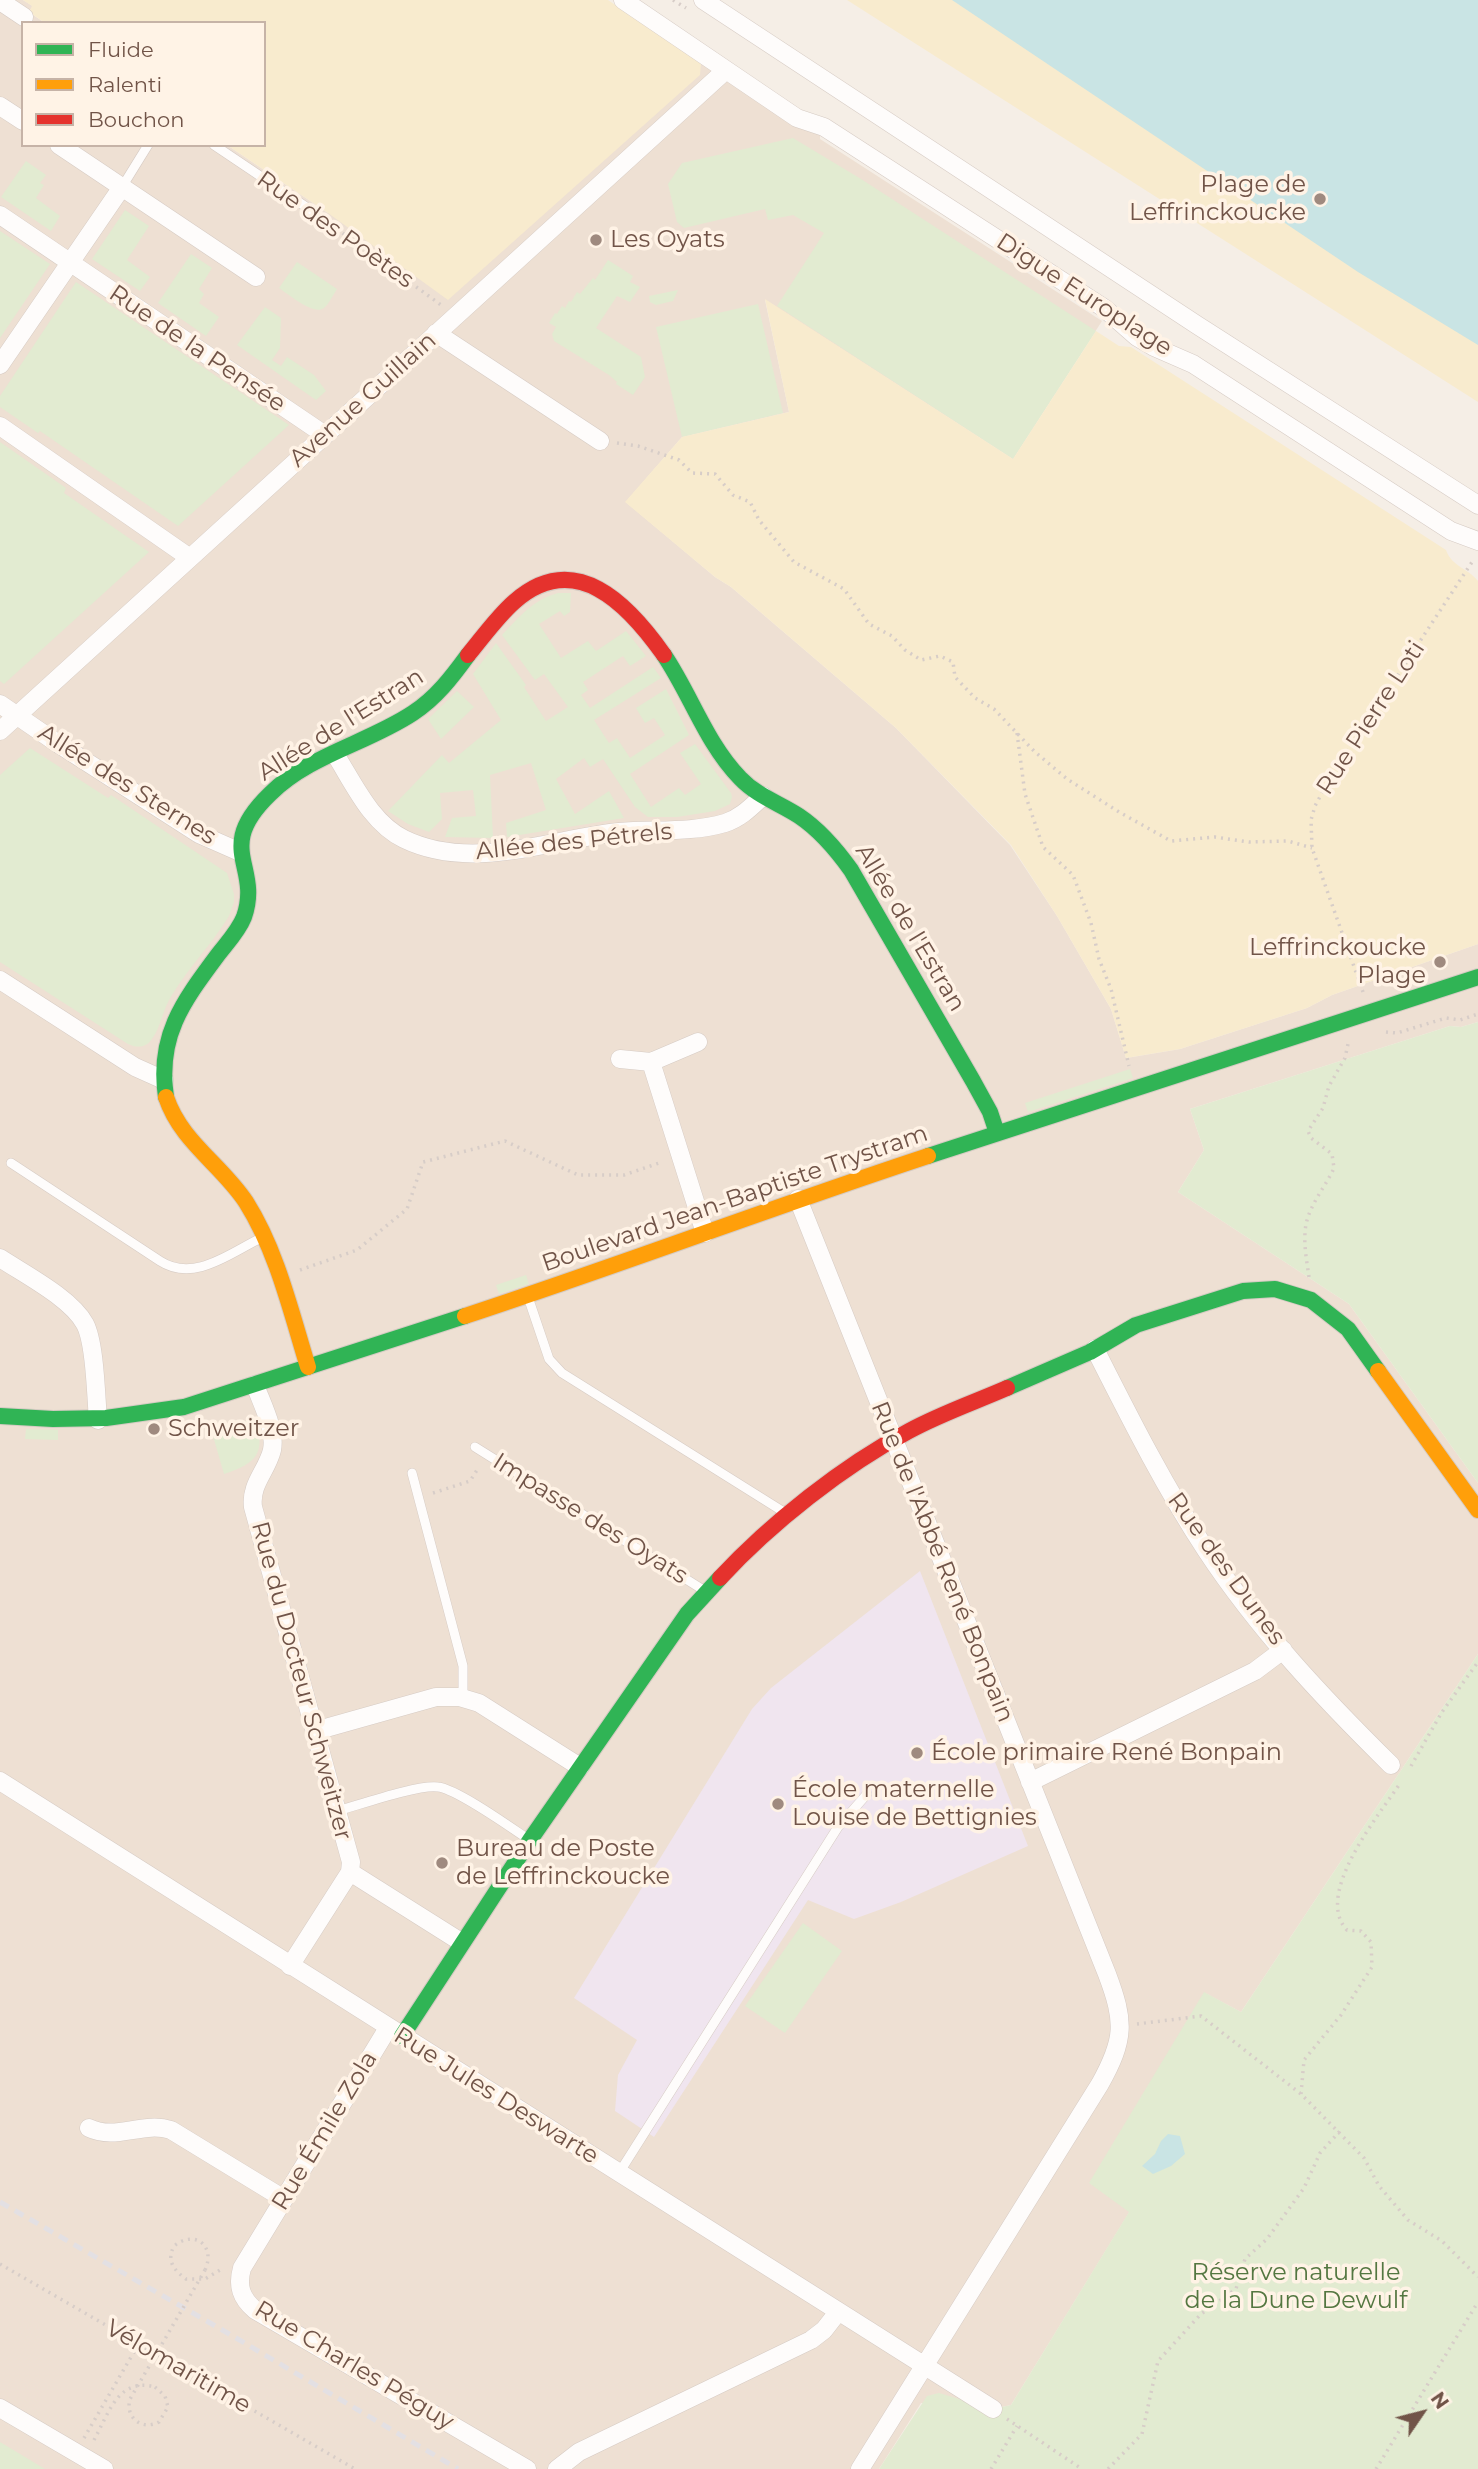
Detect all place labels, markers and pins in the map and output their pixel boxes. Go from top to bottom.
place label: Plage de Leffrinckoucke [1129,171,1306,227]
marker: Plage de Leffrinckoucke [1312,191,1328,207]
place label: Les Oyats [610,226,725,254]
marker: Les Oyats [588,232,604,248]
place label: Leffrinckoucke Plage [1249,934,1426,990]
marker: Leffrinckoucke Plage [1432,954,1448,970]
place label: Schweitzer [168,1415,299,1443]
marker: Schweitzer [146,1421,162,1437]
place label: École primaire René Bonpain [931,1739,1282,1767]
marker: École primaire René Bonpain [909,1745,925,1761]
place label: École maternelle Louise de Bettignies [792,1776,1037,1832]
marker: École maternelle Louise de Bettignies [770,1796,786,1812]
place label: Bureau de Poste de Leffrinckoucke [456,1835,670,1891]
marker: Bureau de Poste de Leffrinckoucke [434,1855,450,1871]

